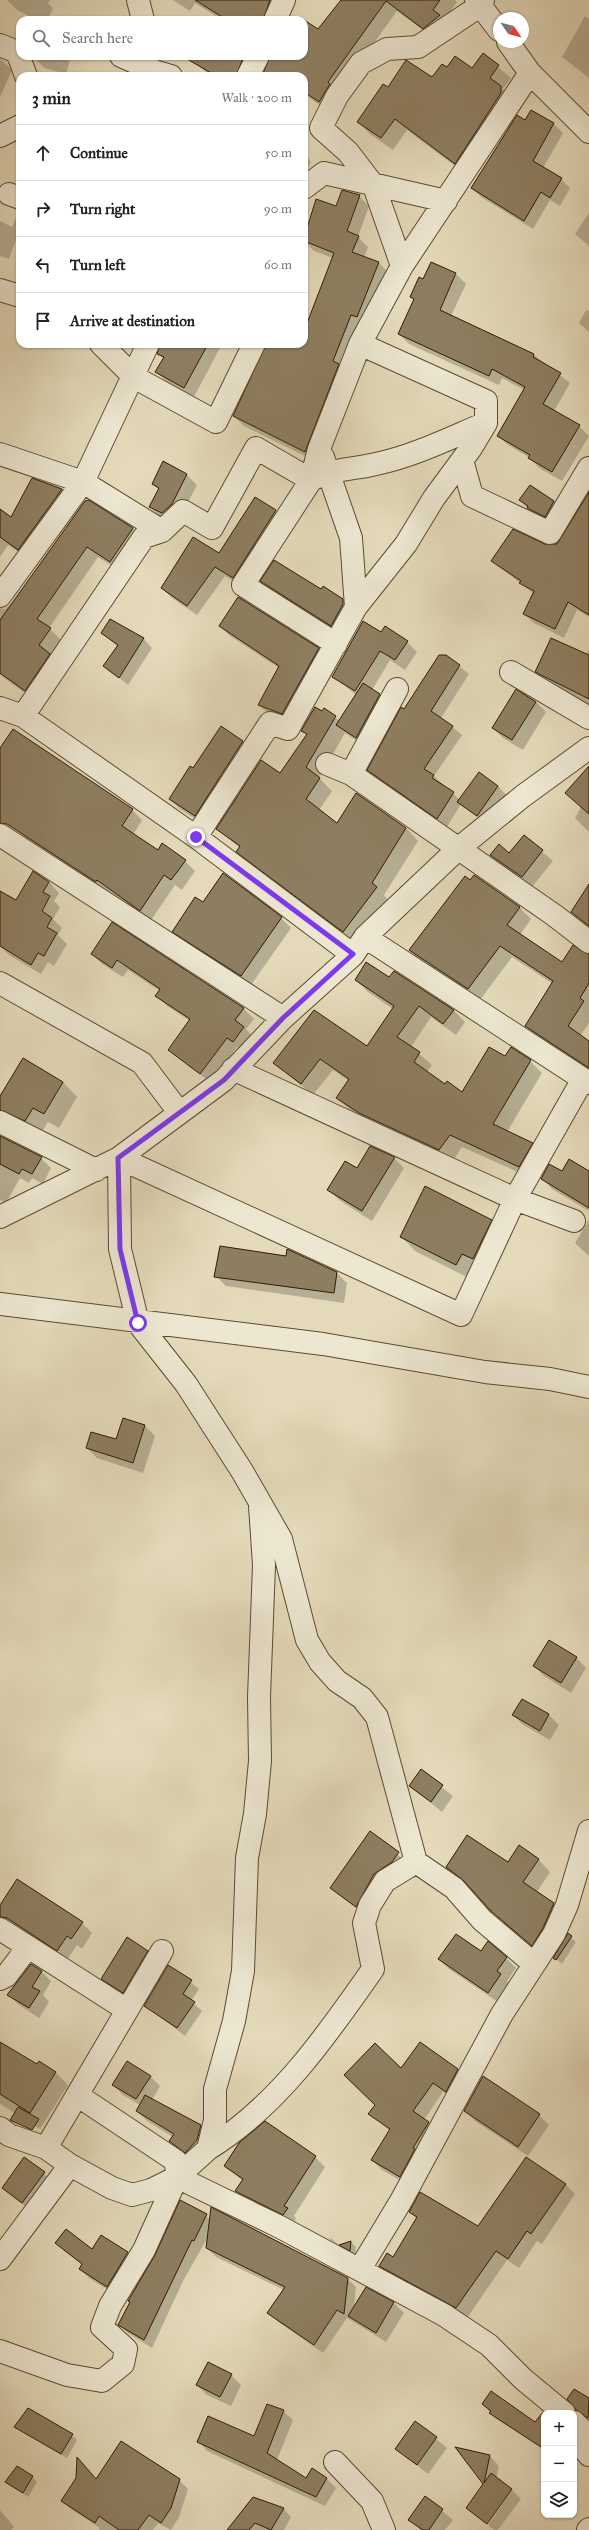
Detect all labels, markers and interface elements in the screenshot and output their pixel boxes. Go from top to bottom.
north arrow [493,12,529,48]
search box [16,16,308,60]
icon: search [30,27,52,49]
text: Search here [62,29,133,47]
text: 3 min [32,88,71,109]
text: Walk · 200 m [222,90,292,106]
icon: ahead [32,142,54,164]
text: Continue [70,144,128,162]
text: 50 m [265,145,292,161]
icon: right [32,198,54,220]
text: Turn right [70,200,135,218]
text: 90 m [264,201,292,217]
icon: left [32,254,54,276]
text: Turn left [70,256,126,274]
text: 60 m [264,257,292,273]
icon: arrive [32,310,54,332]
text: Arrive at destination [70,312,195,330]
route end [187,828,205,846]
route start [129,1314,147,1332]
map controls [541,2410,577,2518]
button: + [541,2410,577,2446]
button: − [541,2446,577,2482]
button: layers [541,2482,577,2518]

